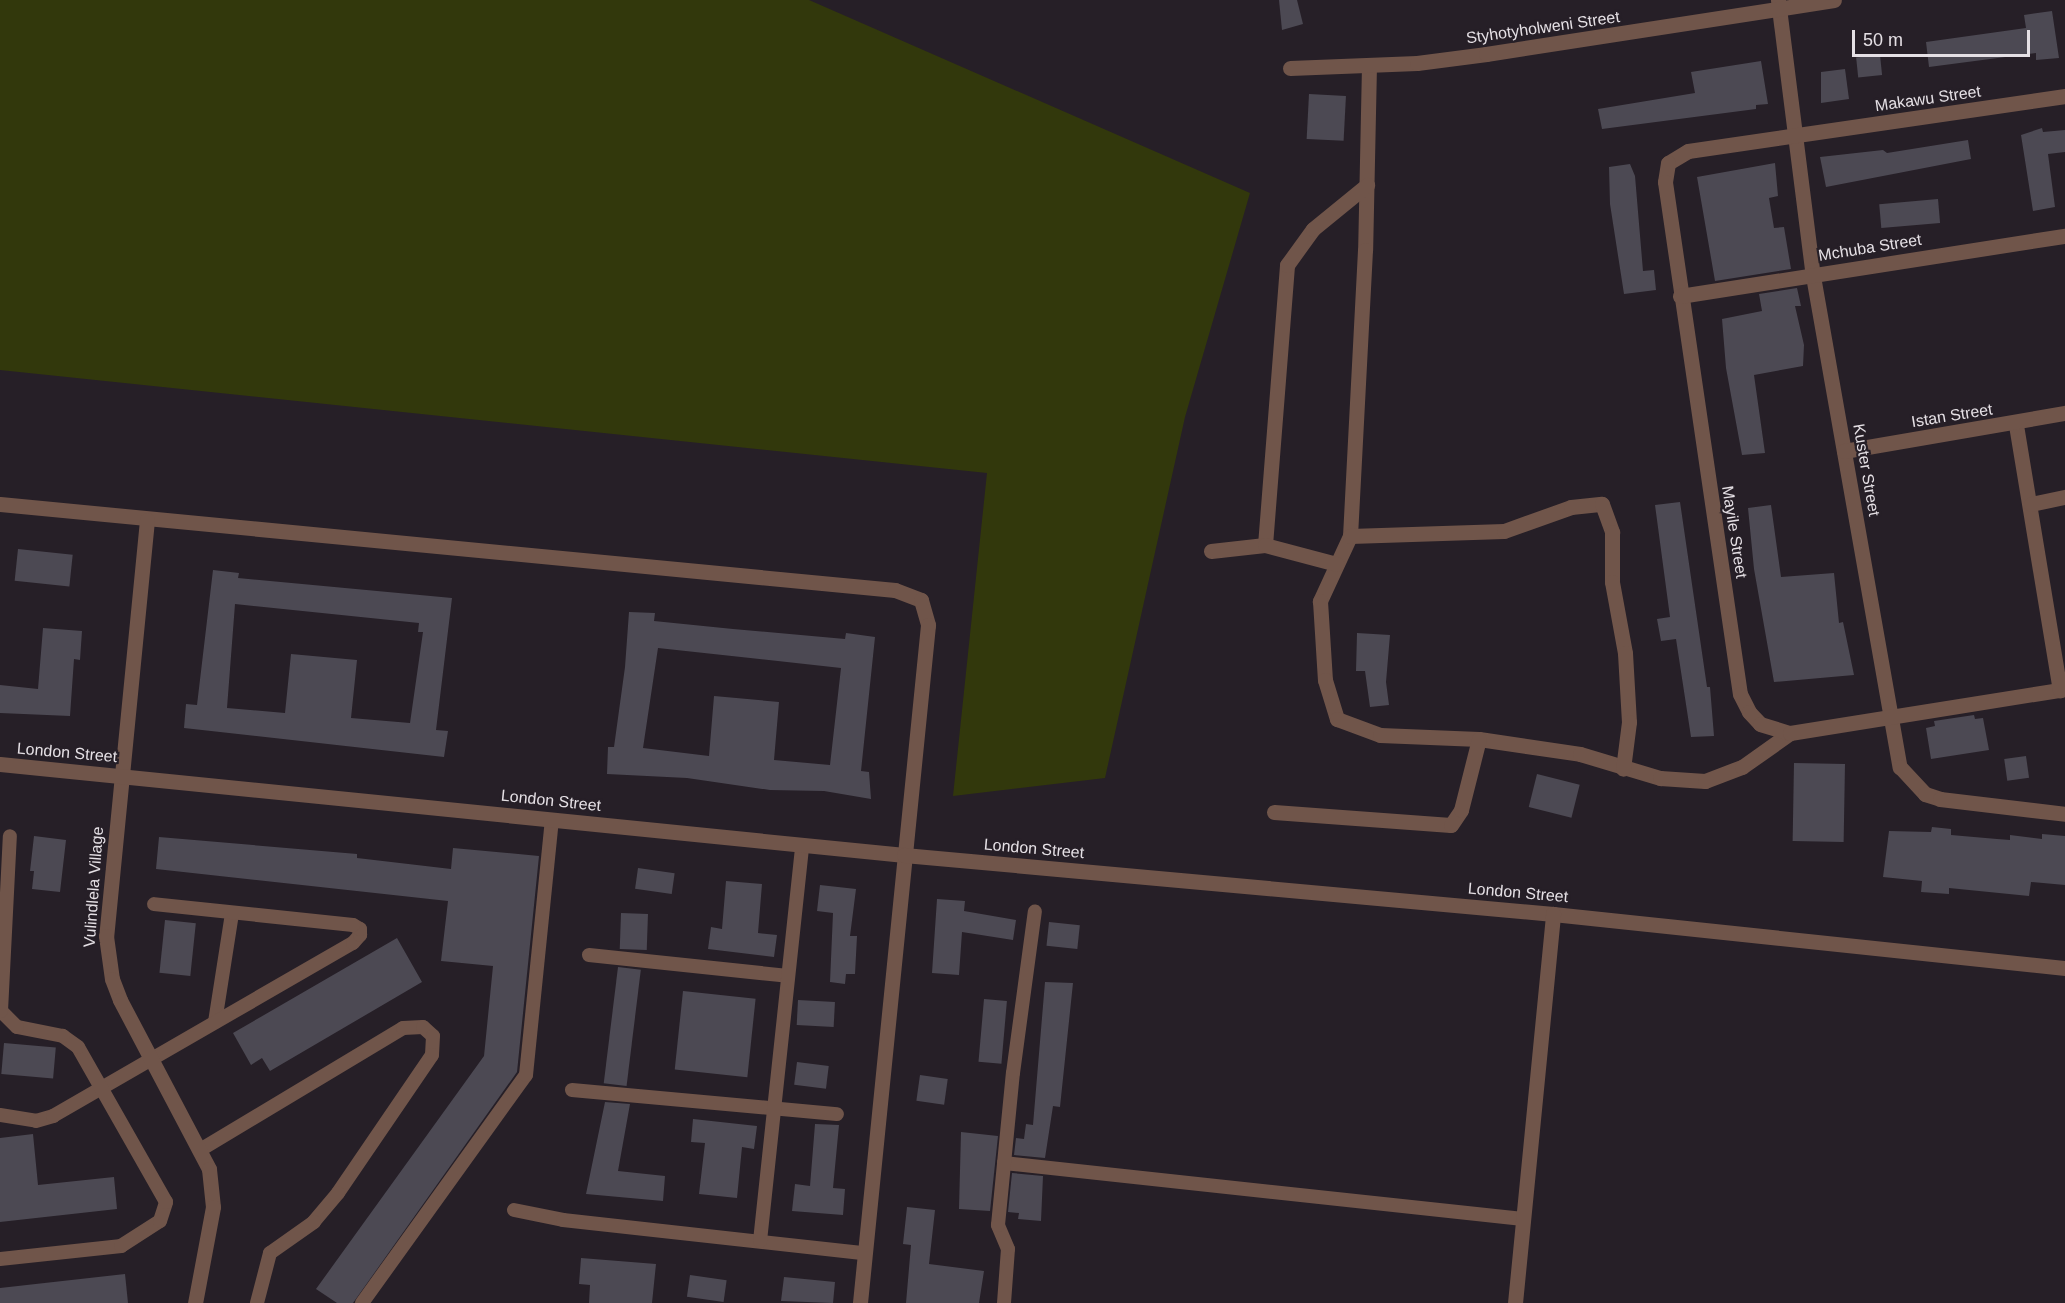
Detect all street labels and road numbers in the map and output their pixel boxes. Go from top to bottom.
street label: Styhotyholweni Street [1465,8,1621,48]
street label: Makawu Street [1874,82,1982,116]
street label: Mchuba Street [1817,230,1923,266]
street label: Istan Street [1910,400,1994,432]
street label: Kuster Street [1848,422,1884,518]
street label: Mayile Street [1717,484,1751,580]
street label: London Street [16,739,118,767]
street label: London Street [500,786,602,816]
street label: Vulindlela Village [80,826,108,948]
street label: London Street [983,835,1085,863]
street label: London Street [1467,879,1569,907]

